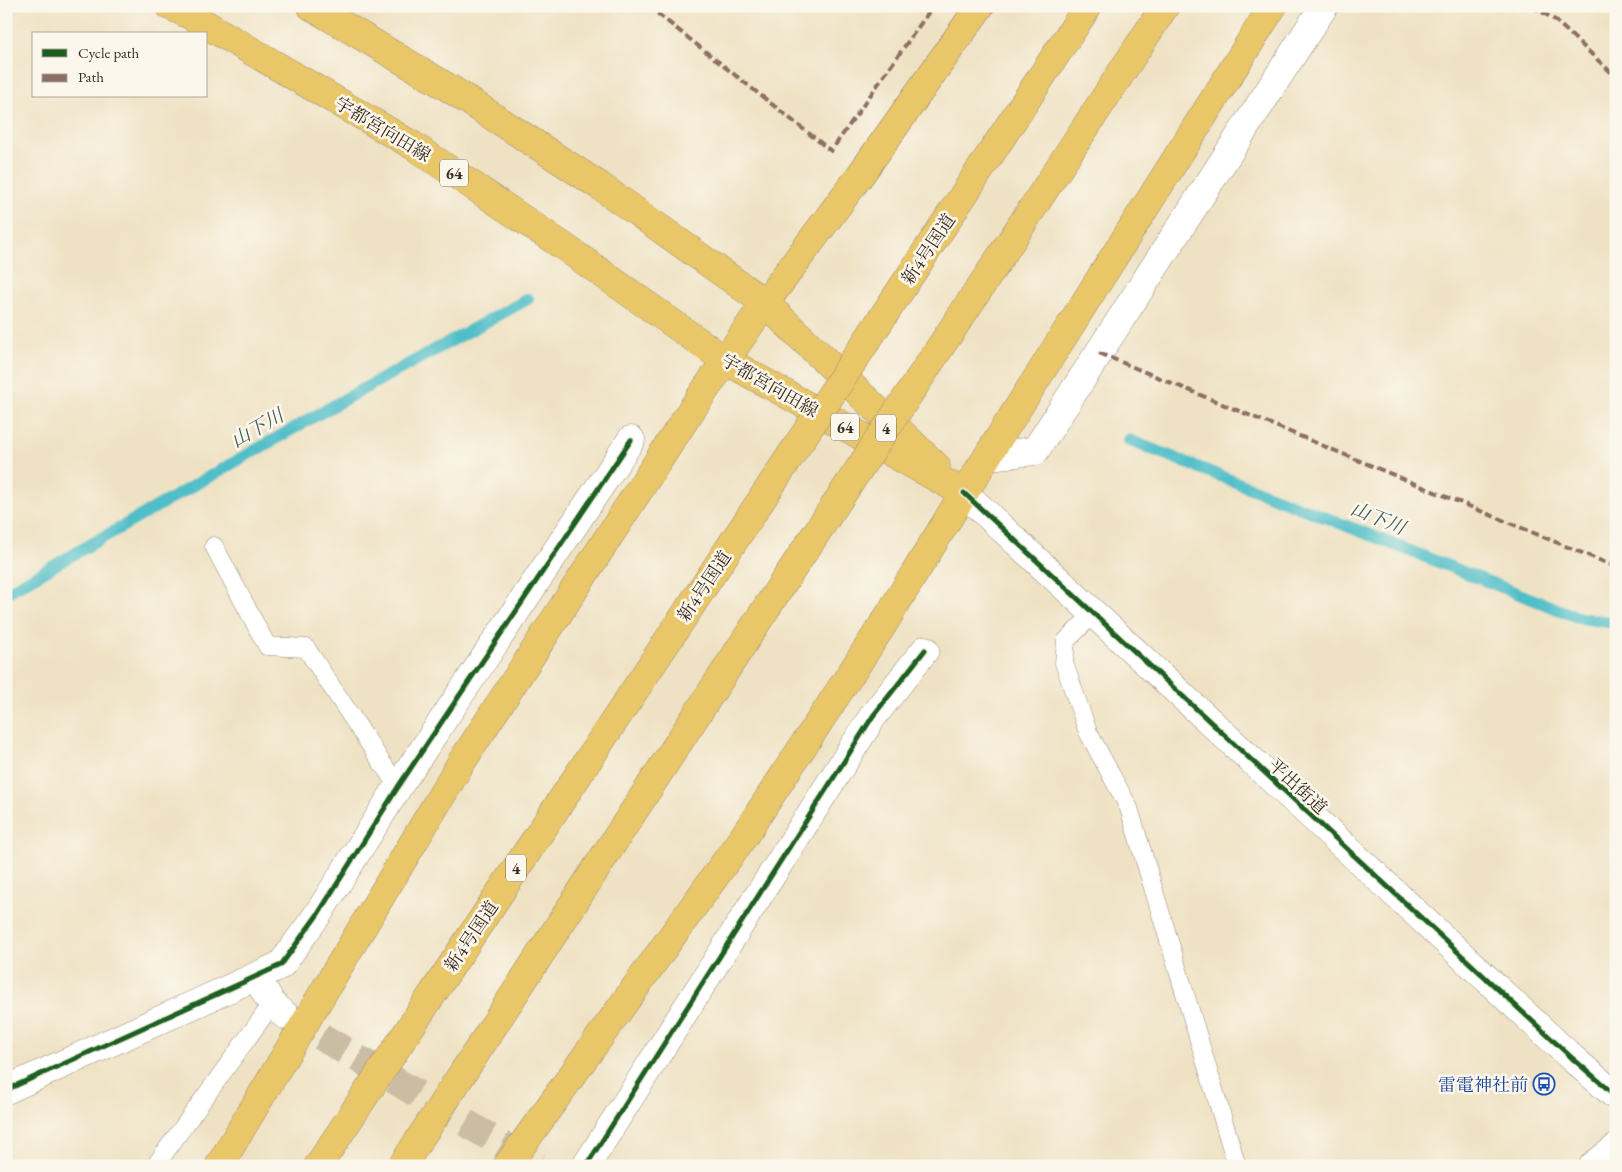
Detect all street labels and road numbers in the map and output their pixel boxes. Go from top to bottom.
street label: 宇都宮向田線 [331,91,435,167]
road number: 64 [440,160,468,187]
street label: 新4号国道 [896,209,960,289]
street label: 宇都宮向田線 [717,348,823,422]
road number: 64 [831,414,859,441]
road number: 4 [876,414,896,442]
street label: 新4号国道 [672,546,736,626]
street label: 平出街道 [1264,753,1332,819]
road number: 4 [506,854,526,881]
street label: 新4号国道 [439,896,503,976]

